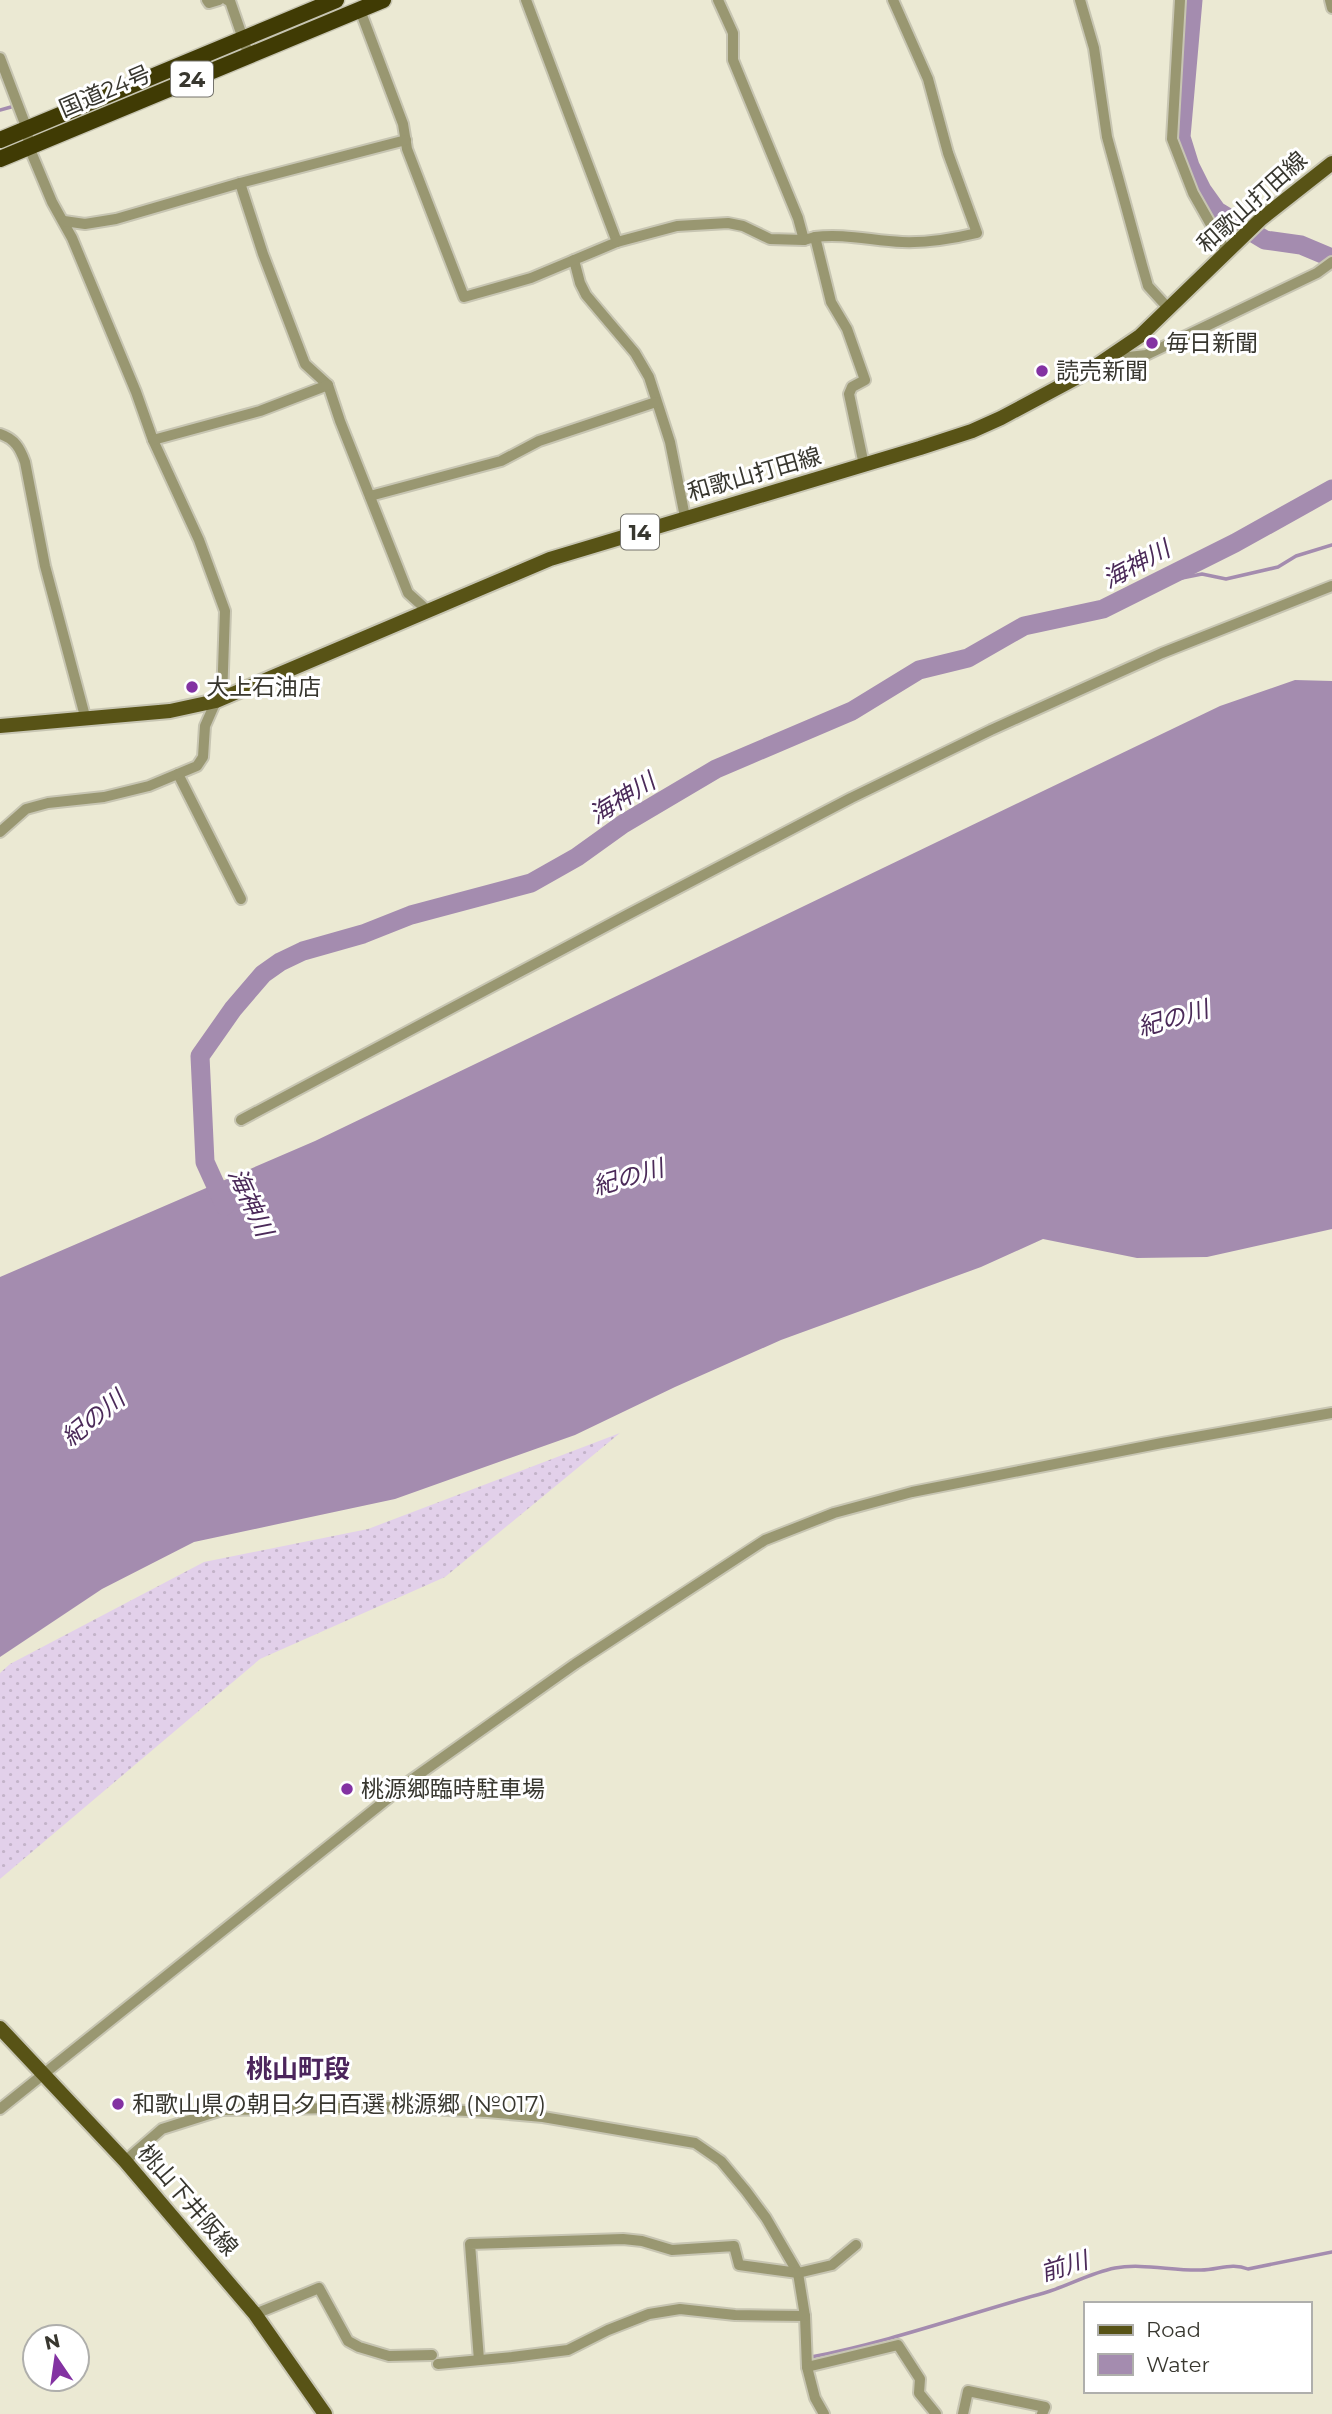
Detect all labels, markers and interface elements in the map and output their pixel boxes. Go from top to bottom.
street label: 国道24号 [55,59,155,123]
road number: 24 [171,62,213,96]
street label: 和歌山打田線 [1191,145,1313,259]
place label: 毎日新聞 [1166,329,1258,357]
marker: 毎日新聞 [1144,335,1160,351]
place label: 読売新聞 [1056,357,1148,385]
marker: 読売新聞 [1034,363,1050,379]
street label: 和歌山打田線 [684,442,824,506]
road number: 14 [621,514,659,550]
water label: 海神川 [1097,533,1177,594]
place label: 大上石油店 [206,673,321,701]
marker: 大上石油店 [184,679,200,695]
water label: 海神川 [584,765,663,829]
water label: 紀の川 [1134,993,1214,1042]
water label: 紀の川 [589,1152,669,1201]
water label: 海神川 [223,1163,281,1243]
water label: 紀の川 [56,1382,132,1452]
place label: 桃源郷臨時駐車場 [361,1775,545,1803]
marker: 桃源郷臨時駐車場 [339,1781,355,1797]
district label: 桃山町段 [246,2053,350,2085]
place label: 和歌山県の朝日夕日百選 桃源郷 (№017) [132,2090,546,2118]
marker: 和歌山県の朝日夕日百選 桃源郷 (№017) [110,2096,126,2112]
street label: 桃山下井阪線 [132,2139,244,2261]
water label: 前川 [1037,2244,1094,2287]
legend [1084,2302,1311,2393]
text: Road [1146,2317,1201,2342]
north arrow [21,2323,91,2393]
text: N [42,2329,62,2355]
text: Water [1146,2352,1210,2377]

